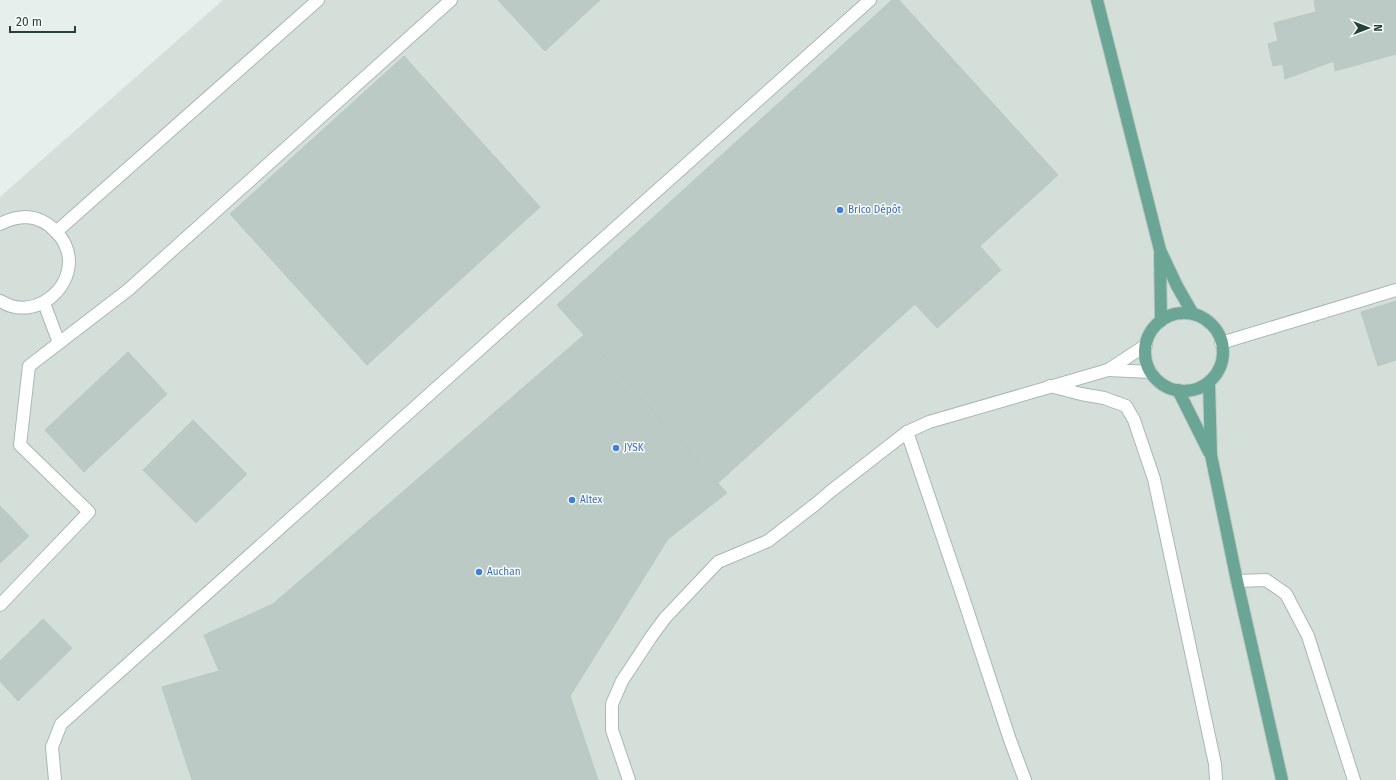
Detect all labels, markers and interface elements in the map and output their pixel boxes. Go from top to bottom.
scale bar [10,8,75,34]
north arrow [1348,8,1388,48]
text: 20 m [16,15,42,29]
text: N [1371,24,1384,32]
place label: Brico Dépôt [848,204,901,216]
marker: Brico Dépôt [835,205,845,215]
place label: JYSK [624,442,644,454]
marker: JYSK [611,443,621,453]
place label: Altex [580,494,602,506]
marker: Altex [567,495,577,505]
place label: Auchan [487,566,521,578]
marker: Auchan [474,567,484,577]

